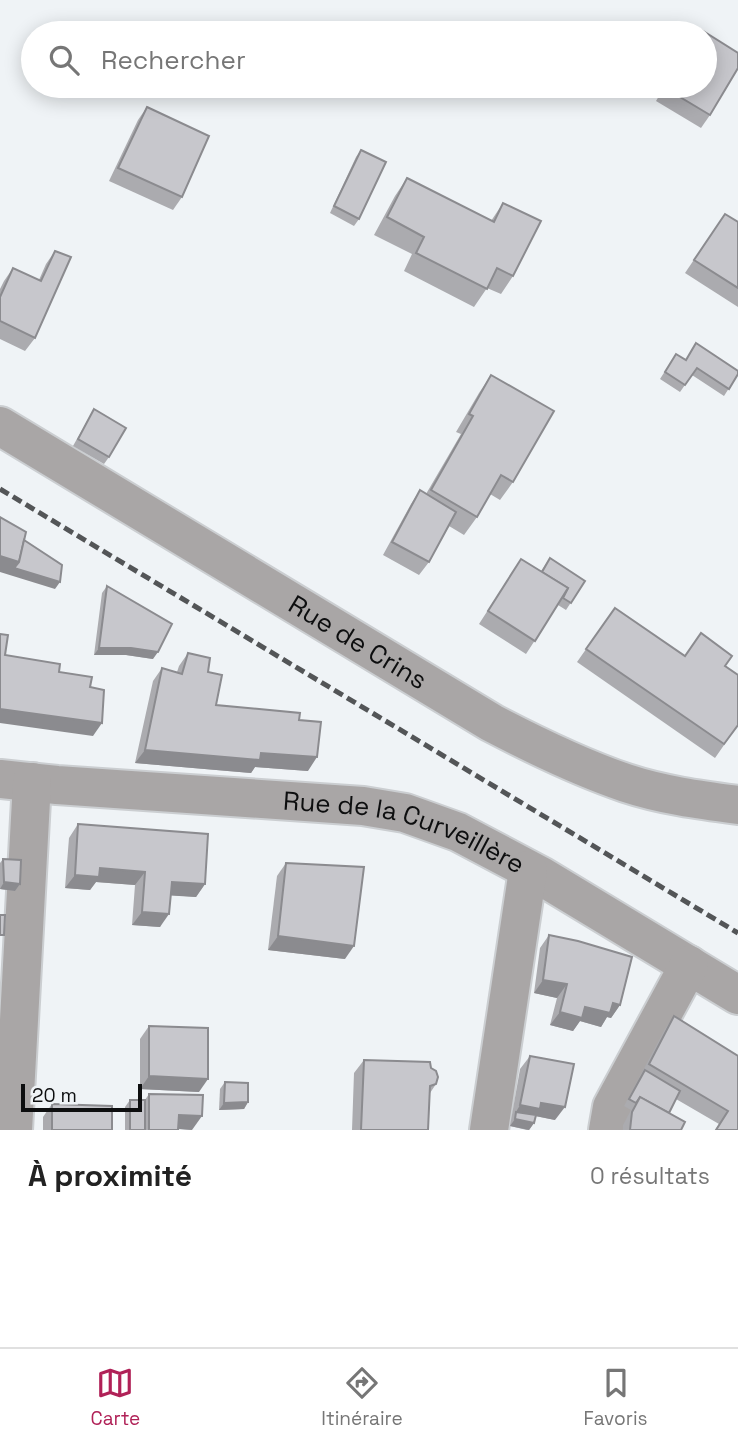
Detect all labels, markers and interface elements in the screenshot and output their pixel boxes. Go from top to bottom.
search box [21,21,717,98]
icon: search [45,41,83,79]
text: Rechercher [101,43,246,77]
street label: Rue de Crins [282,587,433,697]
street label: Rue de la Curveillère [282,784,530,881]
scale bar [21,1081,142,1113]
text: 20 m [32,1083,77,1108]
text: À proximité [28,1156,192,1195]
text: 0 résultats [590,1161,710,1191]
tab: Carte [90,1364,140,1431]
tab: Itinéraire [321,1364,403,1431]
tab: Favoris [584,1364,648,1431]

